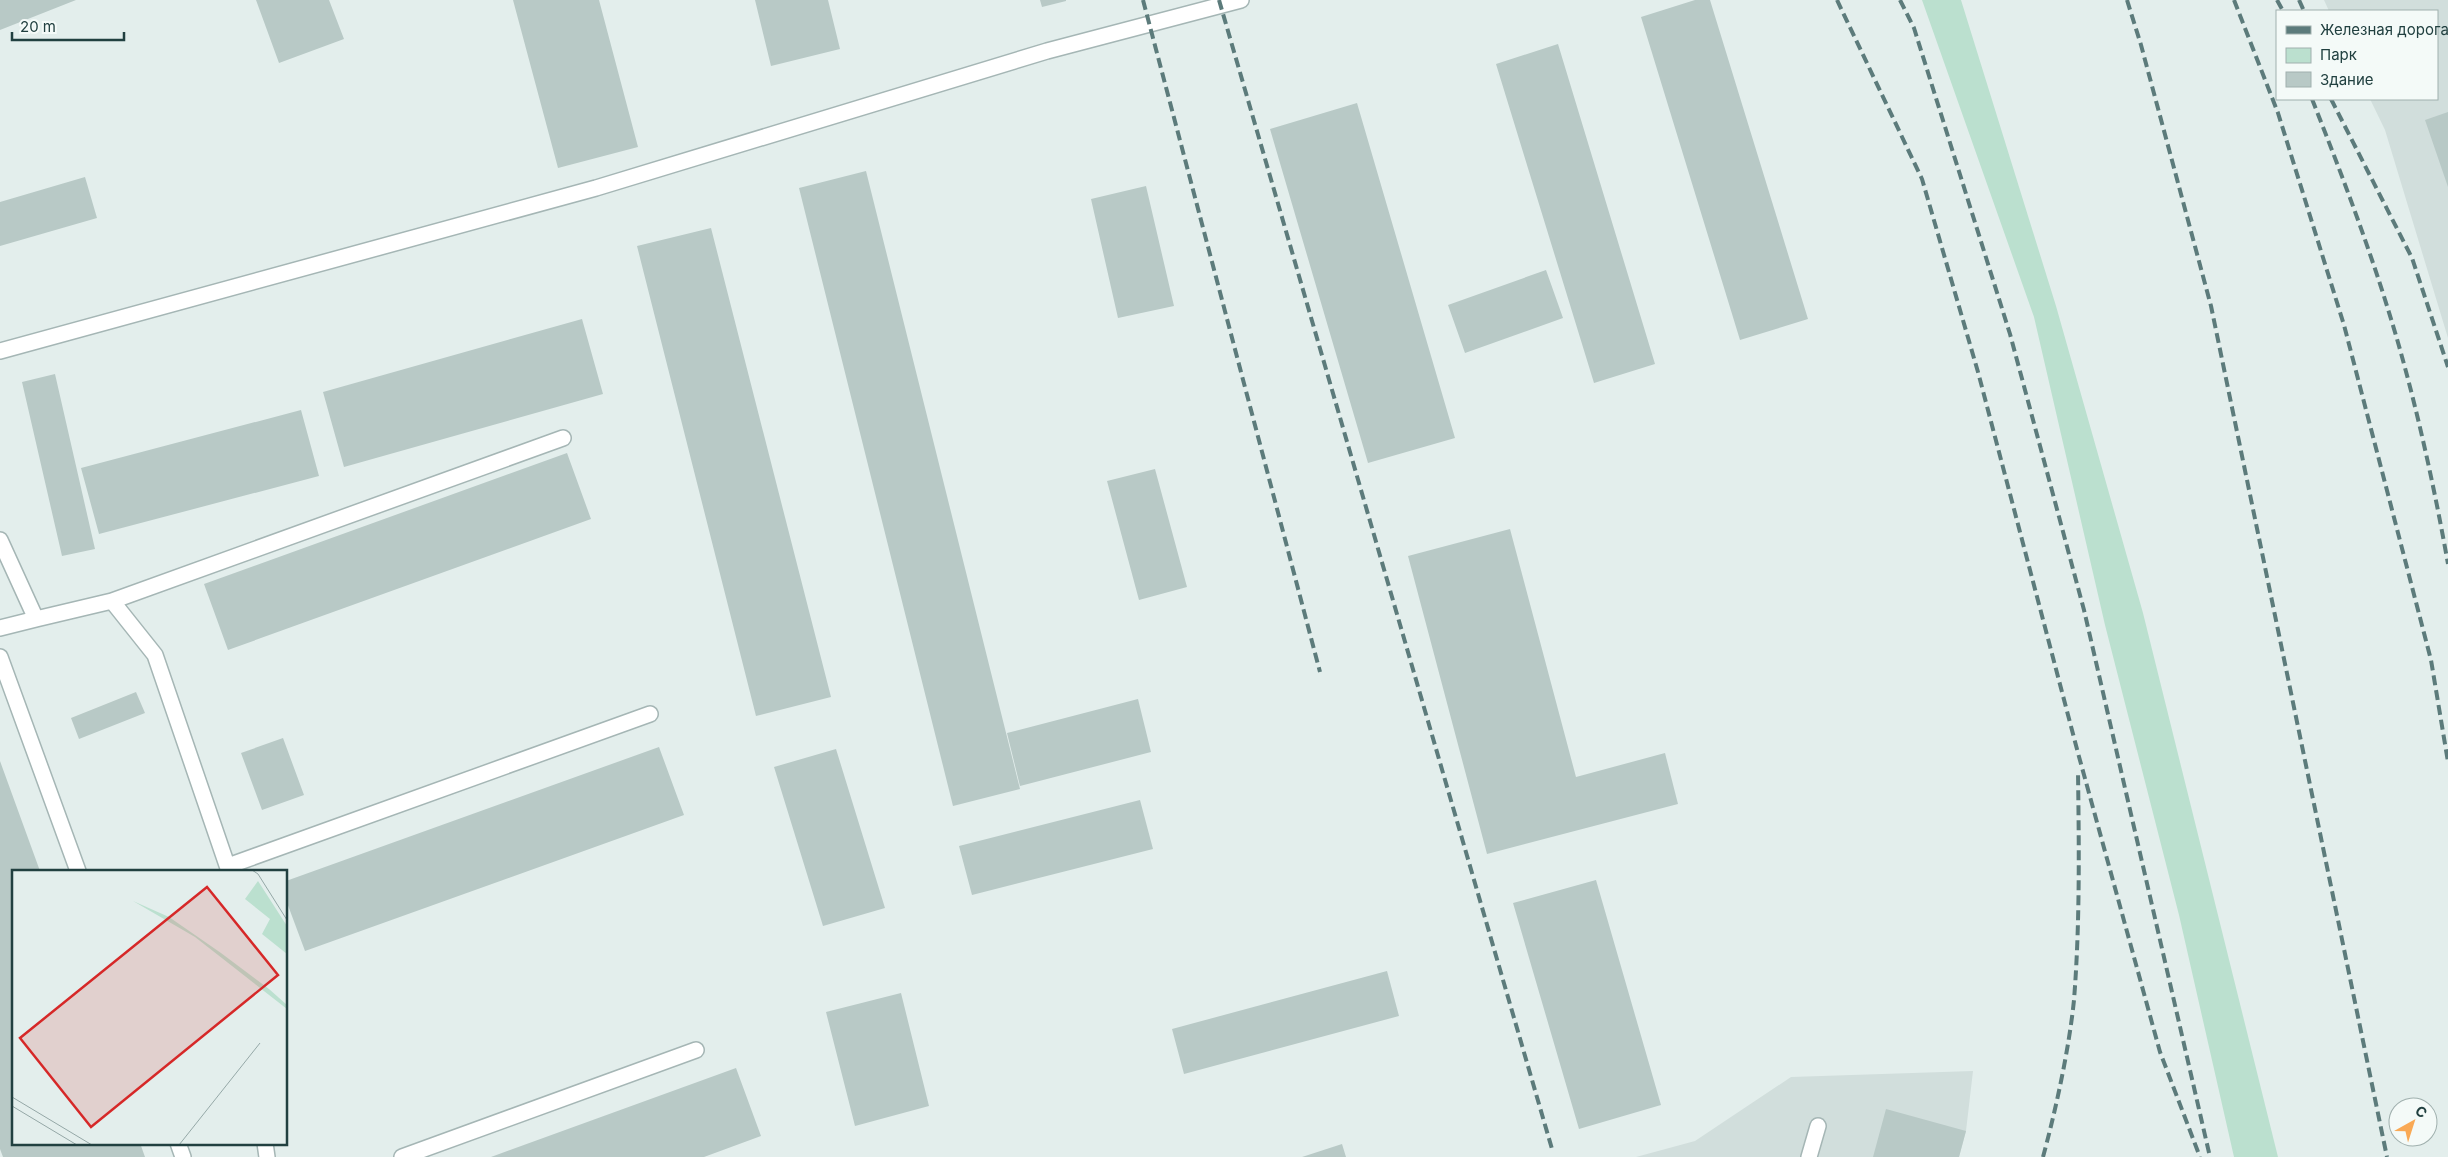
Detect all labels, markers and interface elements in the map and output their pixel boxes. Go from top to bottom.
scale bar [12,10,125,42]
legend [2276,10,2438,100]
text: 20 m [20,17,56,36]
text: Железная дорога [2320,20,2448,39]
text: Парк [2320,45,2357,64]
text: Здание [2320,70,2374,89]
inset map [12,870,288,1144]
north arrow [2388,1097,2438,1147]
text: С [2412,1102,2431,1121]

